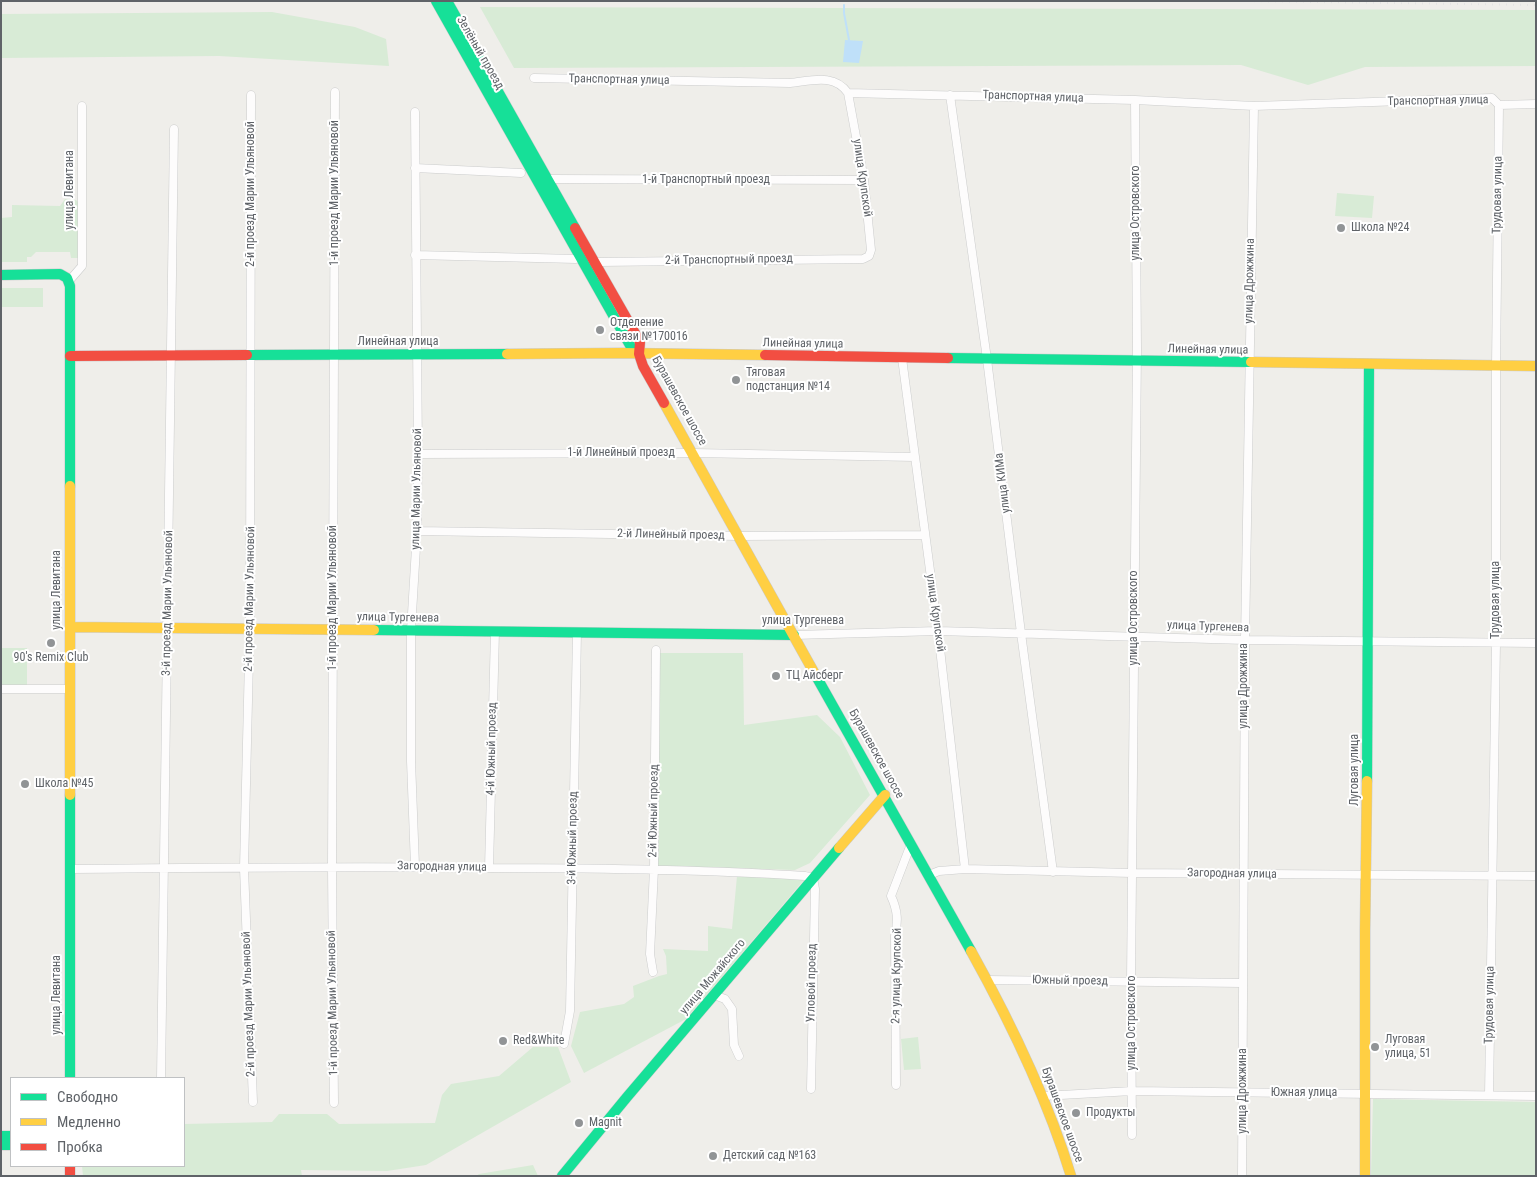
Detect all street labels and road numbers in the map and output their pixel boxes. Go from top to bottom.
street label: Зелёный проезд [453,14,507,92]
street label: Транспортная улица [568,72,670,88]
street label: Транспортная улица [982,88,1084,106]
street label: Транспортная улица [1387,93,1489,109]
street label: 1-й проезд Марии Ульяновой [328,120,342,266]
street label: 2-й проезд Марии Ульяновой [244,121,258,267]
street label: улица Крупской [849,138,875,218]
street label: улица Левитана [63,150,77,230]
street label: Трудовая улица [1490,156,1506,234]
street label: улица Островского [1129,165,1143,261]
street label: 1-й Транспортный проезд [642,173,770,187]
street label: улица Дрожжина [1242,238,1258,324]
street label: 2-й Транспортный проезд [665,252,793,268]
street label: Линейная улица [358,335,438,349]
street label: Линейная улица [762,336,844,352]
street label: Линейная улица [1167,342,1249,358]
street label: Бурашевское шоссе [648,354,710,448]
street label: улица Марии Ульяновой [409,428,425,550]
street label: 1-й Линейный проезд [567,446,675,460]
street label: улица КИМа [992,452,1014,514]
street label: 1-й проезд Марии Ульяновой [326,525,340,671]
street label: 2-й проезд Марии Ульяновой [242,526,258,672]
street label: 2-й Линейный проезд [617,527,725,543]
street label: 3-й проезд Марии Ульяновой [160,530,176,676]
street label: улица Левитана [50,550,64,630]
street label: Трудовая улица [1489,561,1503,639]
street label: улица Островского [1127,570,1141,666]
street label: улица Крупской [922,573,948,653]
street label: улица Тургенева [357,610,439,626]
street label: улица Тургенева [762,614,844,628]
street label: улица Тургенева [1167,618,1249,636]
street label: улица Дрожжина [1237,643,1251,729]
street label: 4-й Южный проезд [484,702,500,796]
street label: Бурашевское шоссе [845,707,907,801]
street label: Луговая улица [1348,734,1362,806]
street label: 2-й Южный проезд [646,764,662,858]
street label: 3-й Южный проезд [565,791,581,885]
street label: Загородная улица [397,859,487,875]
street label: Загородная улица [1187,866,1277,882]
street label: 2-я улица Крупской [889,928,905,1024]
street label: 1-й проезд Марии Ульяновой [325,930,341,1076]
street label: 2-й проезд Марии Ульяновой [239,931,259,1077]
street label: улица Можайского [677,936,749,1018]
street label: Угловой проезд [804,944,820,1022]
street label: улица Левитана [50,955,64,1035]
street label: Трудовая улица [1482,966,1498,1044]
street label: Южный проезд [1032,973,1108,989]
street label: улица Островского [1125,975,1139,1071]
street label: улица Дрожжина [1236,1048,1250,1134]
street label: Бурашевское шоссе [1038,1065,1086,1165]
street label: Южная улица [1271,1086,1337,1100]

